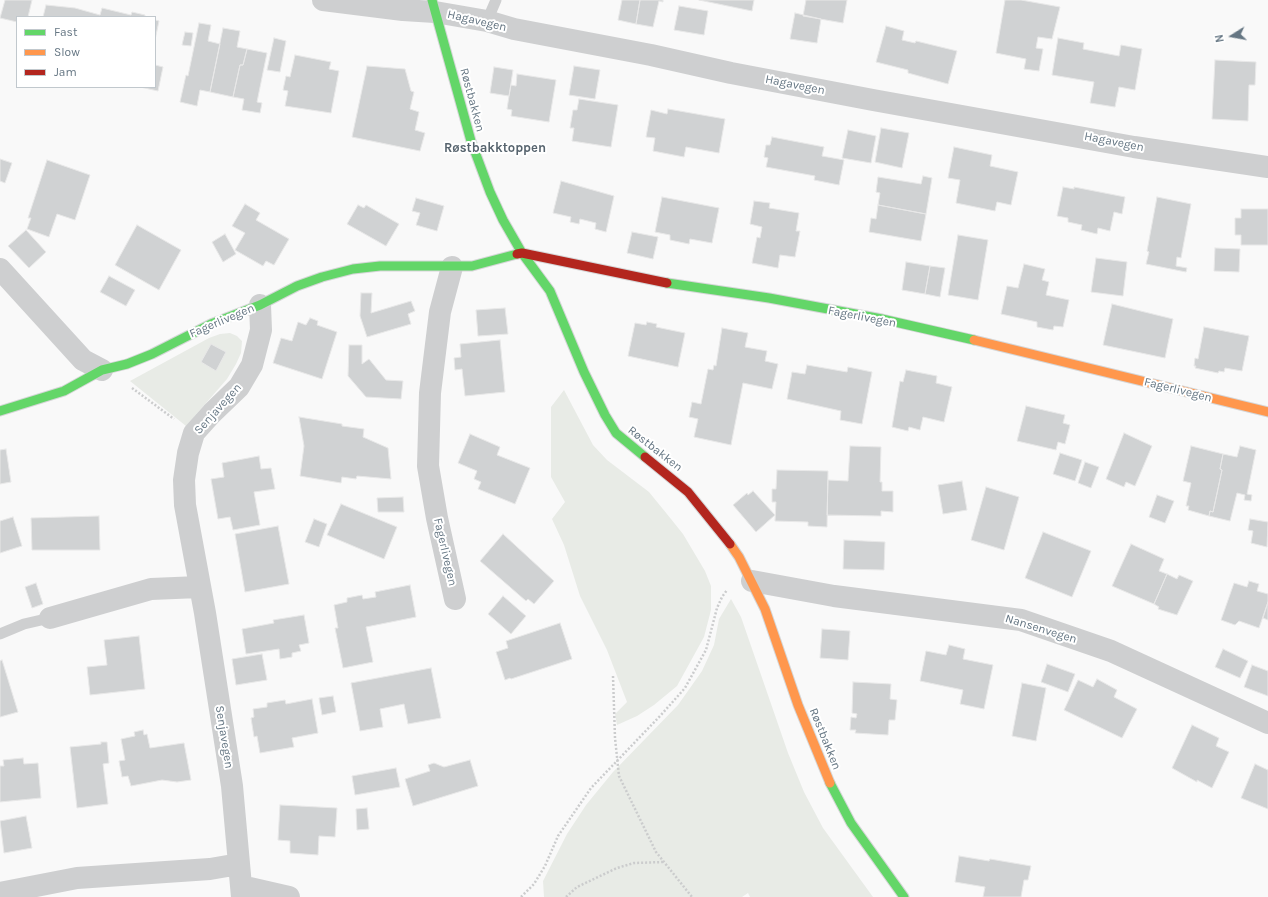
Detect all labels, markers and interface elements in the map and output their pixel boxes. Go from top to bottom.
street label: Hagavegen [446,7,508,35]
legend [16,16,156,88]
north arrow [1212,16,1252,56]
text: Fast [54,25,77,39]
text: N [1213,33,1227,44]
text: Slow [54,45,80,59]
text: Jam [54,65,77,79]
street label: Røstbakken [457,67,487,133]
street label: Hagavegen [764,72,826,98]
street label: Hagavegen [1083,129,1145,155]
district label: Røstbakktoppen [444,140,546,156]
street label: Fagerlivegen [187,301,257,341]
street label: Fagerlivegen [827,303,897,331]
street label: Fagerlivegen [1143,375,1213,405]
street label: Senjavegen [191,381,245,437]
street label: Røstbakken [625,423,685,475]
street label: Fagerlivegen [430,517,460,587]
street label: Nansenvegen [1003,611,1079,647]
street label: Senjavegen [212,705,236,769]
street label: Røstbakken [806,706,844,772]

